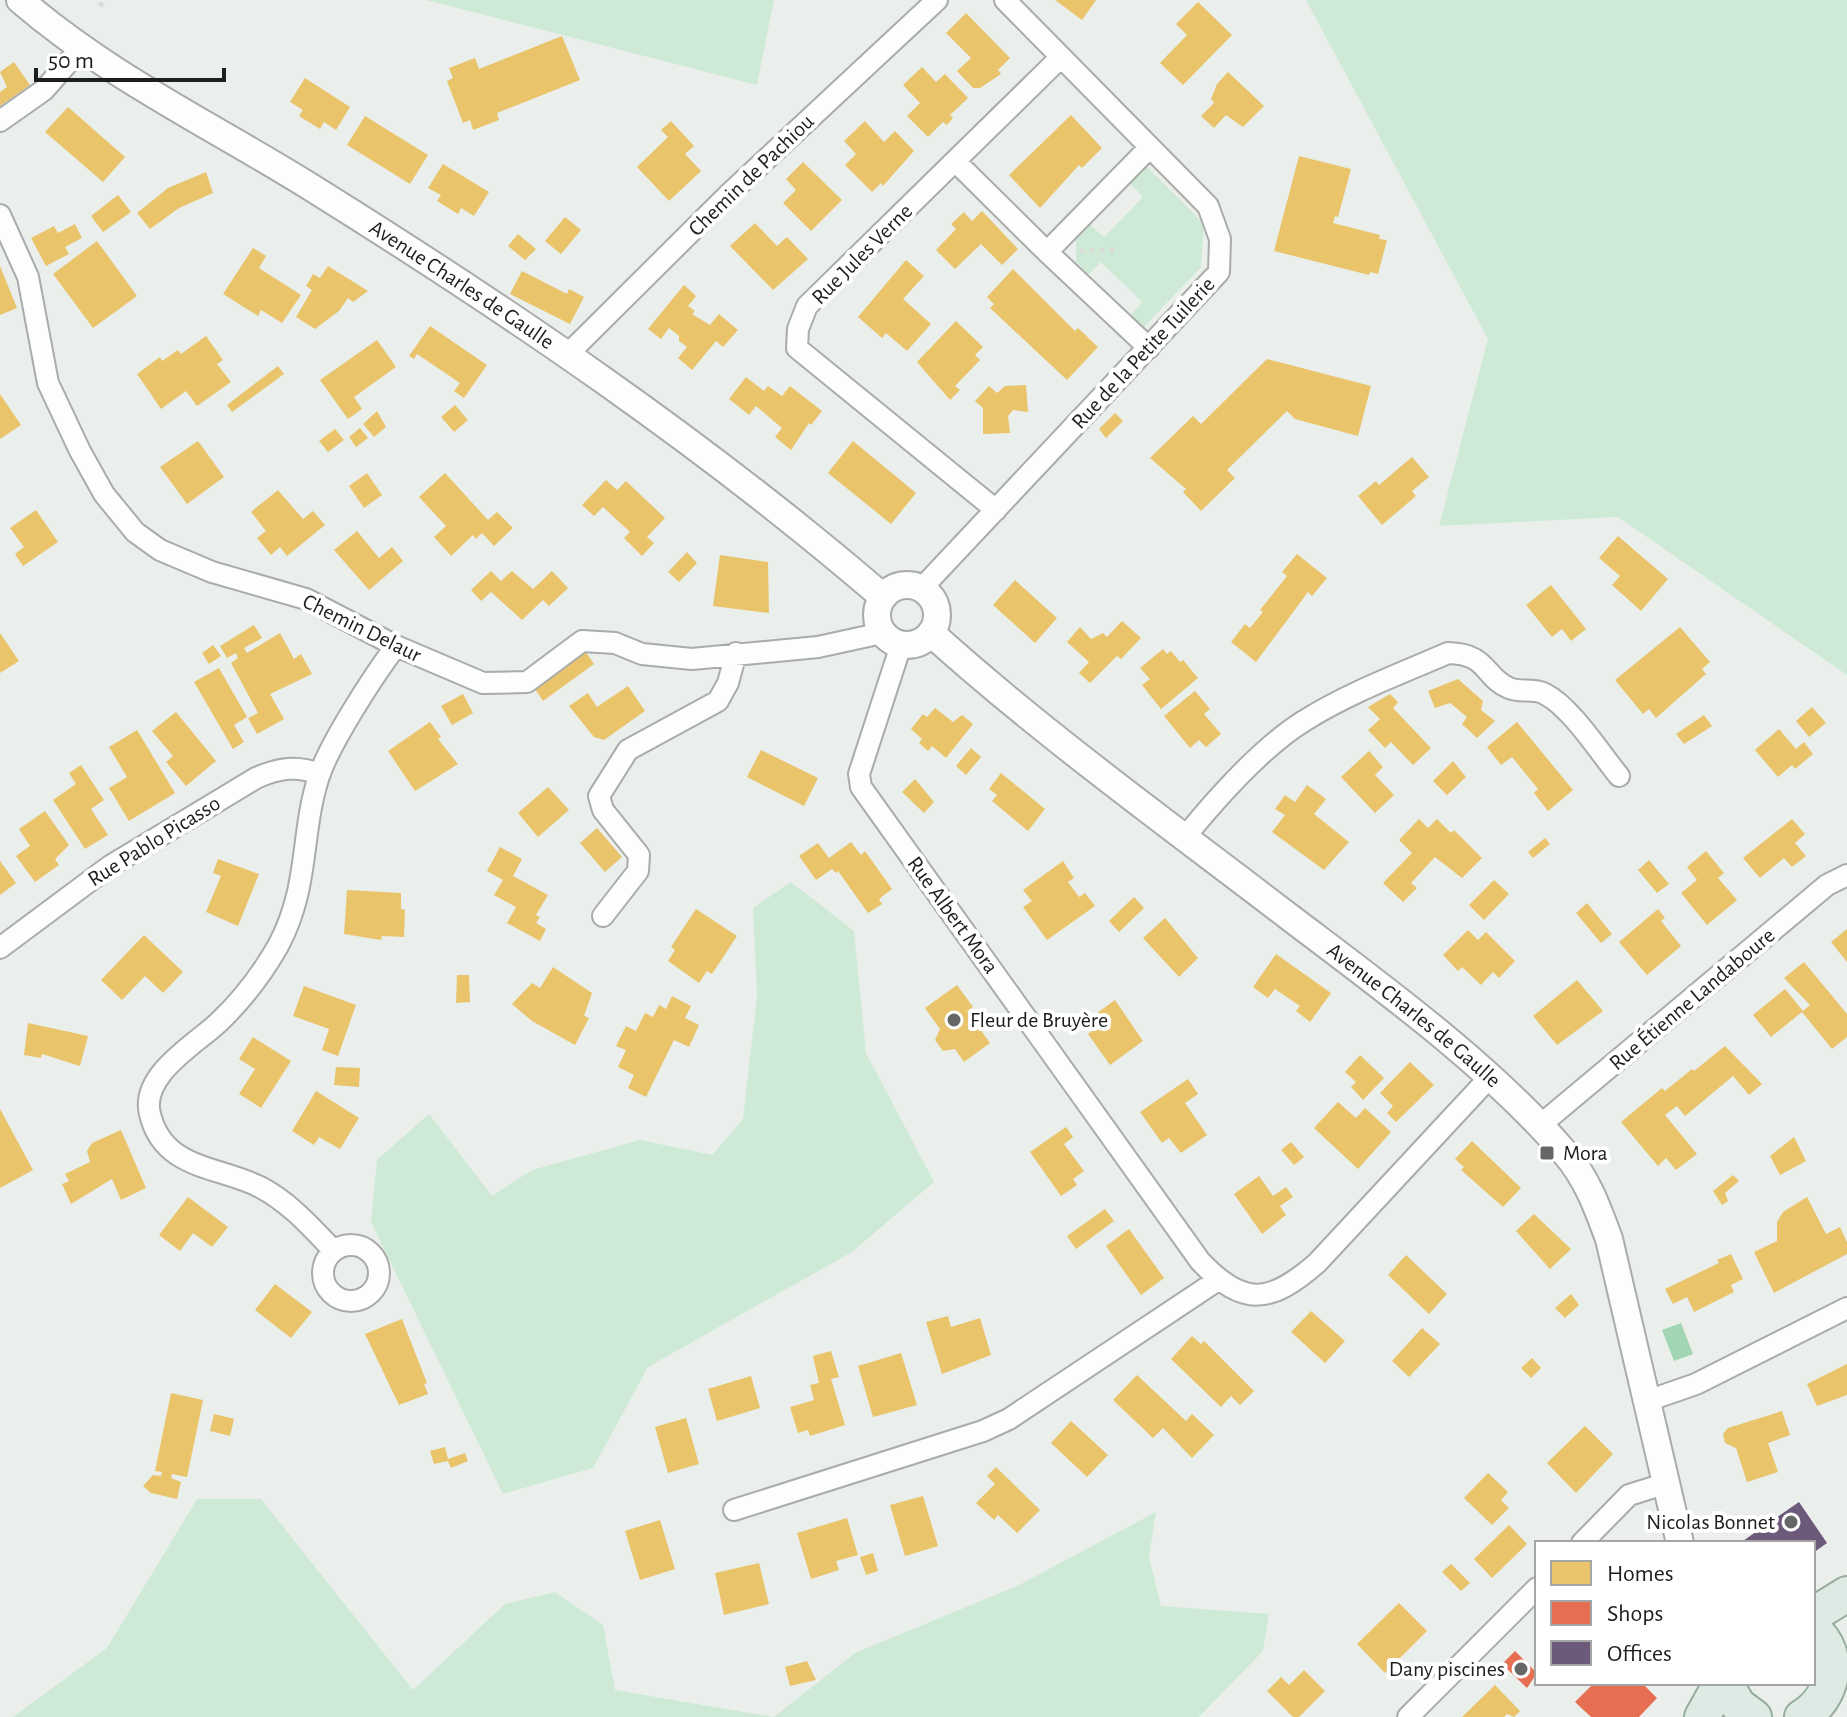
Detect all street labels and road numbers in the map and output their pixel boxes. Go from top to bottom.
street label: Chemin de Pachiou [684,110,818,240]
street label: Rue Jules Verne [808,200,916,308]
street label: Avenue Charles de Gaulle [366,216,558,353]
street label: Rue de la Petite Tuilerie [1067,273,1219,433]
street label: Chemin Delaur [299,590,425,666]
street label: Rue Pablo Picasso [84,792,224,890]
street label: Rue Albert Mora [903,852,1003,978]
street label: Rue Étienne Landaboure [1605,923,1779,1074]
street label: Avenue Charles de Gaulle [1323,939,1505,1092]

